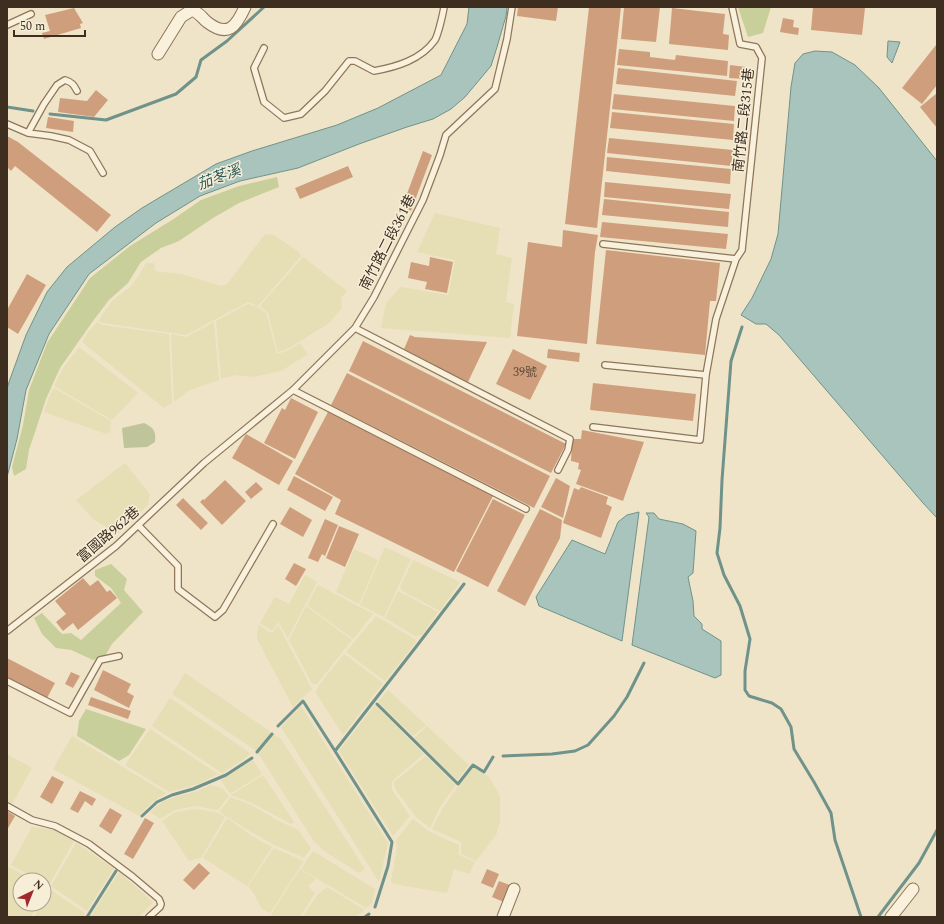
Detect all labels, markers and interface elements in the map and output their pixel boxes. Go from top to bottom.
scale bar [14,12,85,38]
text: 50 m [20,17,45,36]
street label: 南竹路二段315巷 [728,67,759,173]
water label: 茄苳溪 [194,158,246,196]
street label: 南竹路二段361巷 [354,191,421,294]
house number: 39號 [513,363,537,382]
street label: 富國路962巷 [72,501,144,568]
north arrow [12,872,52,912]
text: N [29,876,48,894]

